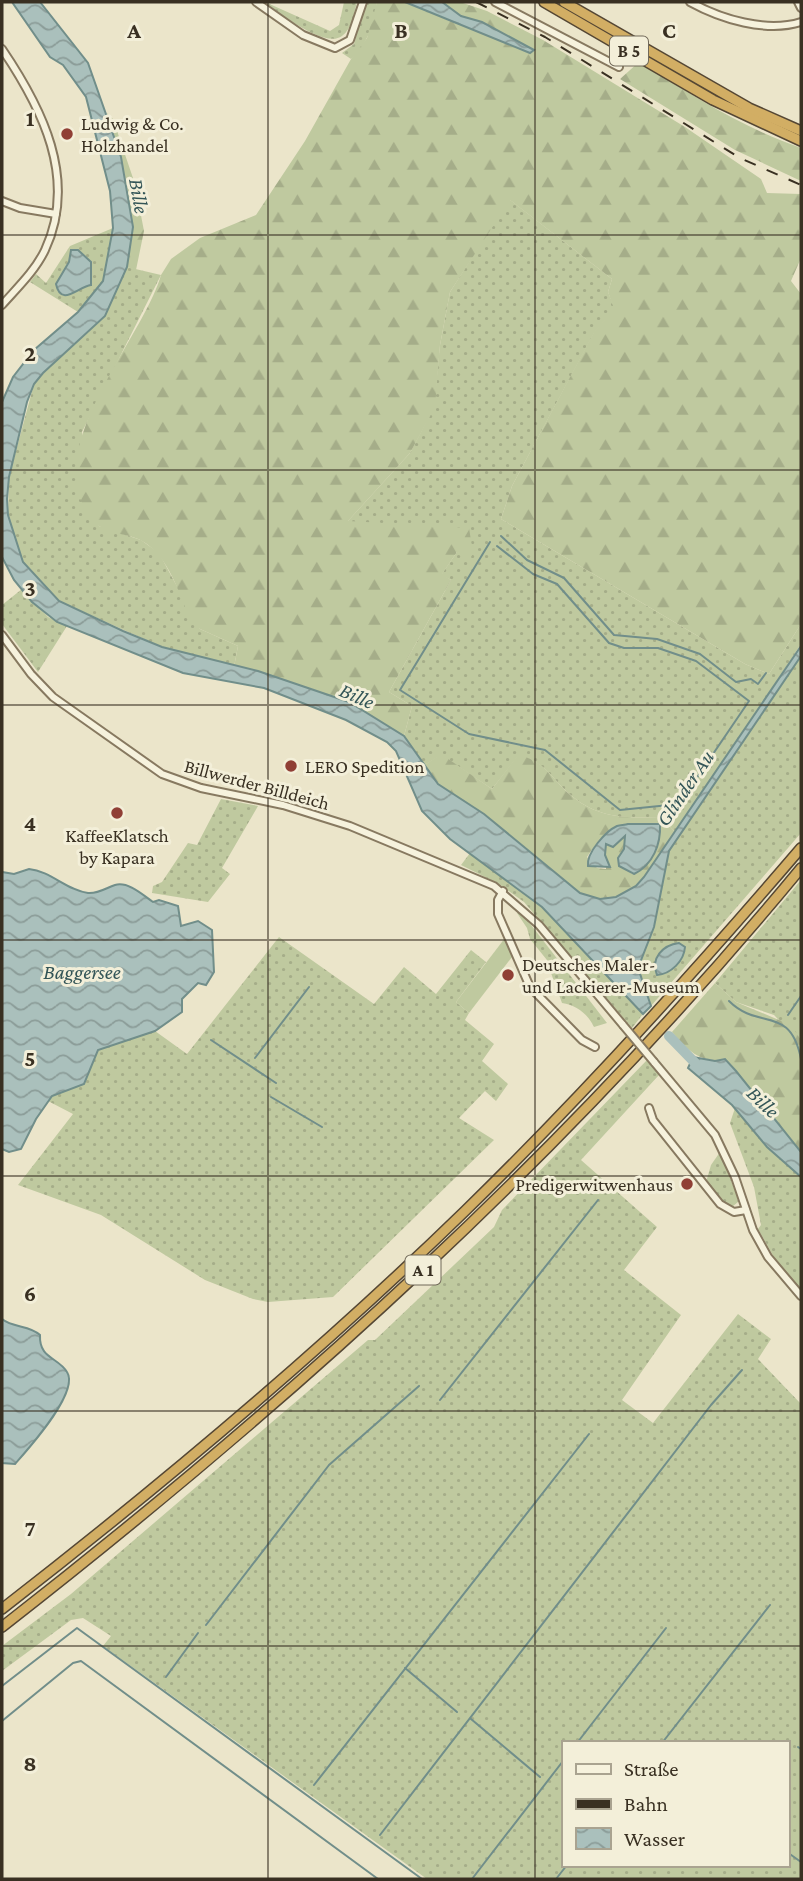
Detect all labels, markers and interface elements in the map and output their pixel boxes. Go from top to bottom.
text: A [126,17,141,43]
text: B [394,17,408,43]
text: C [662,17,676,43]
road number: B 5 [610,36,648,66]
text: 1 [26,105,35,131]
place label: Ludwig & Co. Holzhandel [81,113,184,156]
marker: Ludwig & Co. Holzhandel [59,126,75,142]
water label: Bille [124,176,154,216]
text: 2 [24,340,36,366]
text: 3 [24,575,36,601]
water label: Bille [336,678,378,714]
water label: Glinder Au [651,746,719,830]
street label: Billwerder Billdeich [182,755,332,814]
place label: LERO Spedition [305,756,425,777]
marker: LERO Spedition [283,758,299,774]
marker: KaffeeKlatsch by Kapara [109,805,125,821]
text: 4 [24,810,36,836]
place label: KaffeeKlatsch by Kapara [65,825,169,868]
place label: Deutsches Maler- und Lackierer-Museum [522,954,700,997]
water label: Baggersee [43,960,121,984]
marker: Deutsches Maler- und Lackierer-Museum [500,967,516,983]
text: 5 [24,1045,36,1071]
water label: Bille [742,1081,784,1123]
place label: Predigerwitwenhaus [516,1174,673,1195]
marker: Predigerwitwenhaus [679,1176,695,1192]
road number: A 1 [406,1255,440,1284]
text: 6 [24,1280,36,1306]
text: 7 [24,1515,36,1541]
legend [562,1741,789,1867]
text: 8 [23,1750,37,1776]
text: Straße [624,1757,678,1781]
text: Bahn [624,1792,668,1816]
text: Wasser [624,1827,686,1851]

